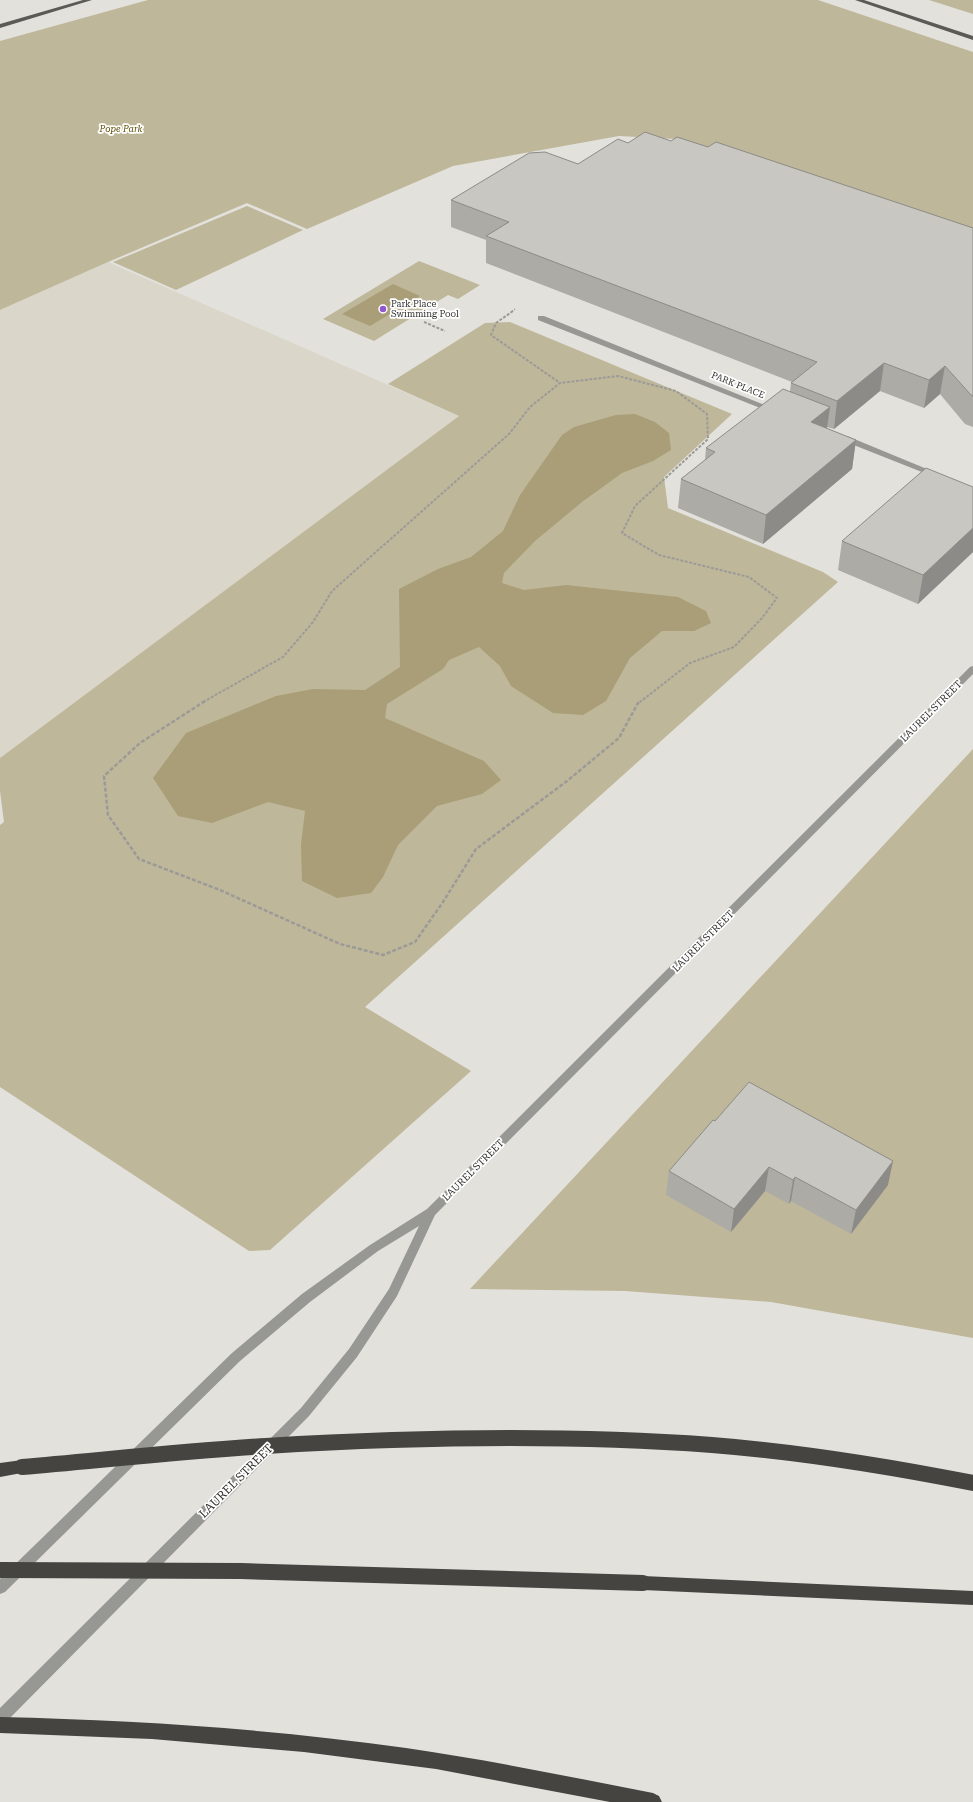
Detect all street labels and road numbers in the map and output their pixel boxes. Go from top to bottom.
street label: PARK PLACE [710,370,766,400]
street label: LAUREL STREET [898,678,964,744]
street label: LAUREL STREET [670,908,736,974]
street label: LAUREL STREET [440,1137,506,1203]
street label: LAUREL STREET [196,1441,276,1521]

